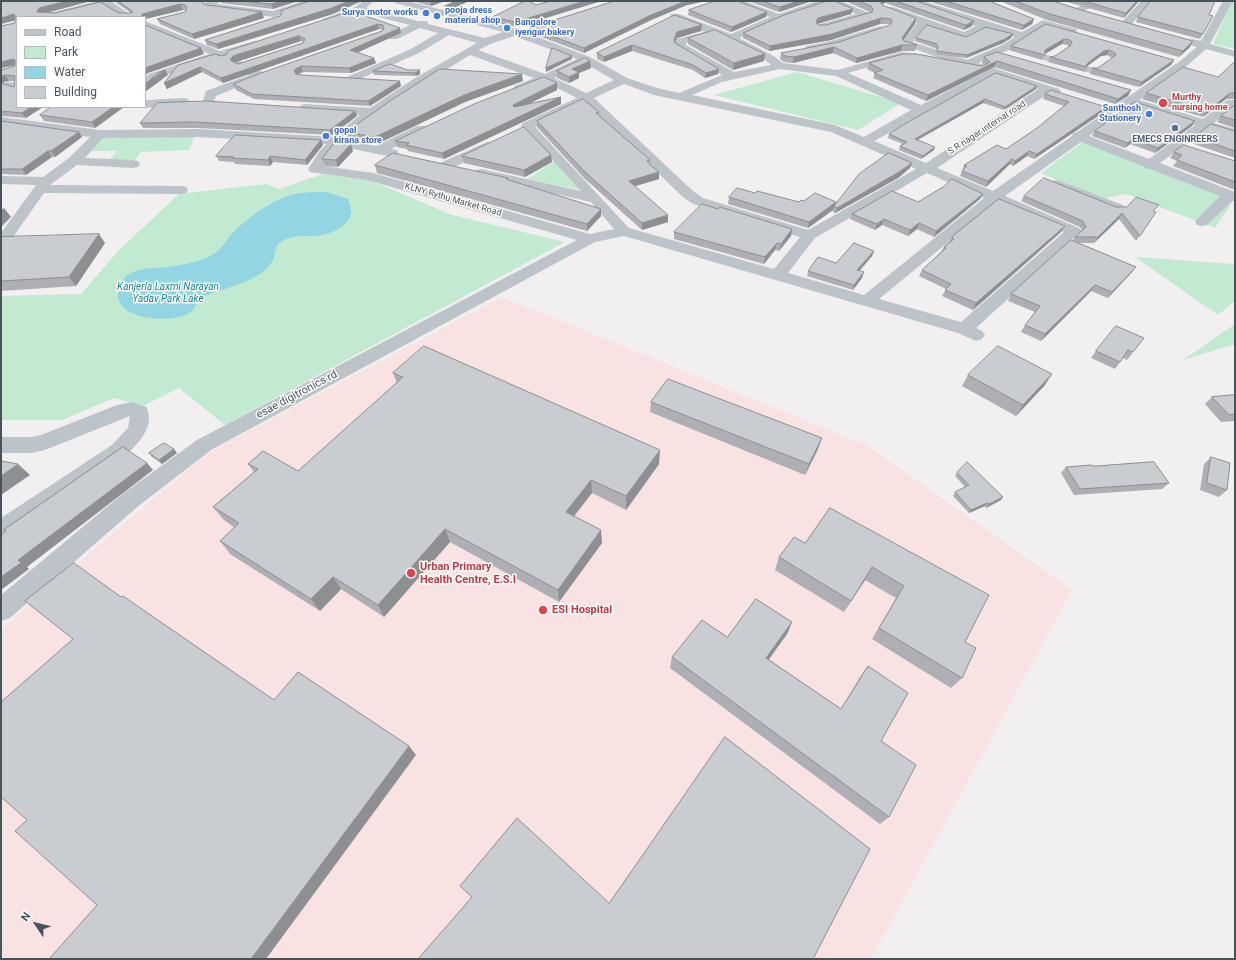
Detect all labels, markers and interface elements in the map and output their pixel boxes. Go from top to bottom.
place label: pooja dress material shop [445,6,500,27]
place label: Surya motor works [342,8,418,18]
marker: Surya motor works [421,8,431,18]
marker: pooja dress material shop [432,11,442,21]
legend [16,16,146,108]
place label: Bangalore iyengar bakery [515,18,575,39]
marker: Bangalore iyengar bakery [502,23,512,33]
text: Road [54,25,82,39]
text: Park [54,45,78,59]
text: Water [54,65,85,79]
text: Building [54,85,97,99]
place label: Murthy nursing home [1172,93,1228,114]
marker: Murthy nursing home [1157,97,1169,109]
street label: S R nagar internal road [946,99,1028,157]
place label: Santhosh Stationery [1099,104,1141,125]
marker: Santhosh Stationery [1144,109,1154,119]
marker: EMECS ENGINREERS [1170,123,1180,133]
place label: gopal kirana store [334,126,382,147]
marker: gopal kirana store [321,131,331,141]
place label: EMECS ENGINREERS [1132,135,1218,145]
street label: KLNY Rythu Market Road [403,181,503,219]
water label: Kanjerla Laxmi Narayan Yadav Park Lake [117,281,219,304]
street label: esae digitronics rd [254,368,340,422]
place label: Urban Primary Health Centre, E.S.I [420,560,516,586]
marker: Urban Primary Health Centre, E.S.I [405,567,417,579]
place label: ESI Hospital [552,603,612,617]
marker: ESI Hospital [537,604,549,616]
north arrow [16,904,56,944]
text: N [18,910,33,924]

